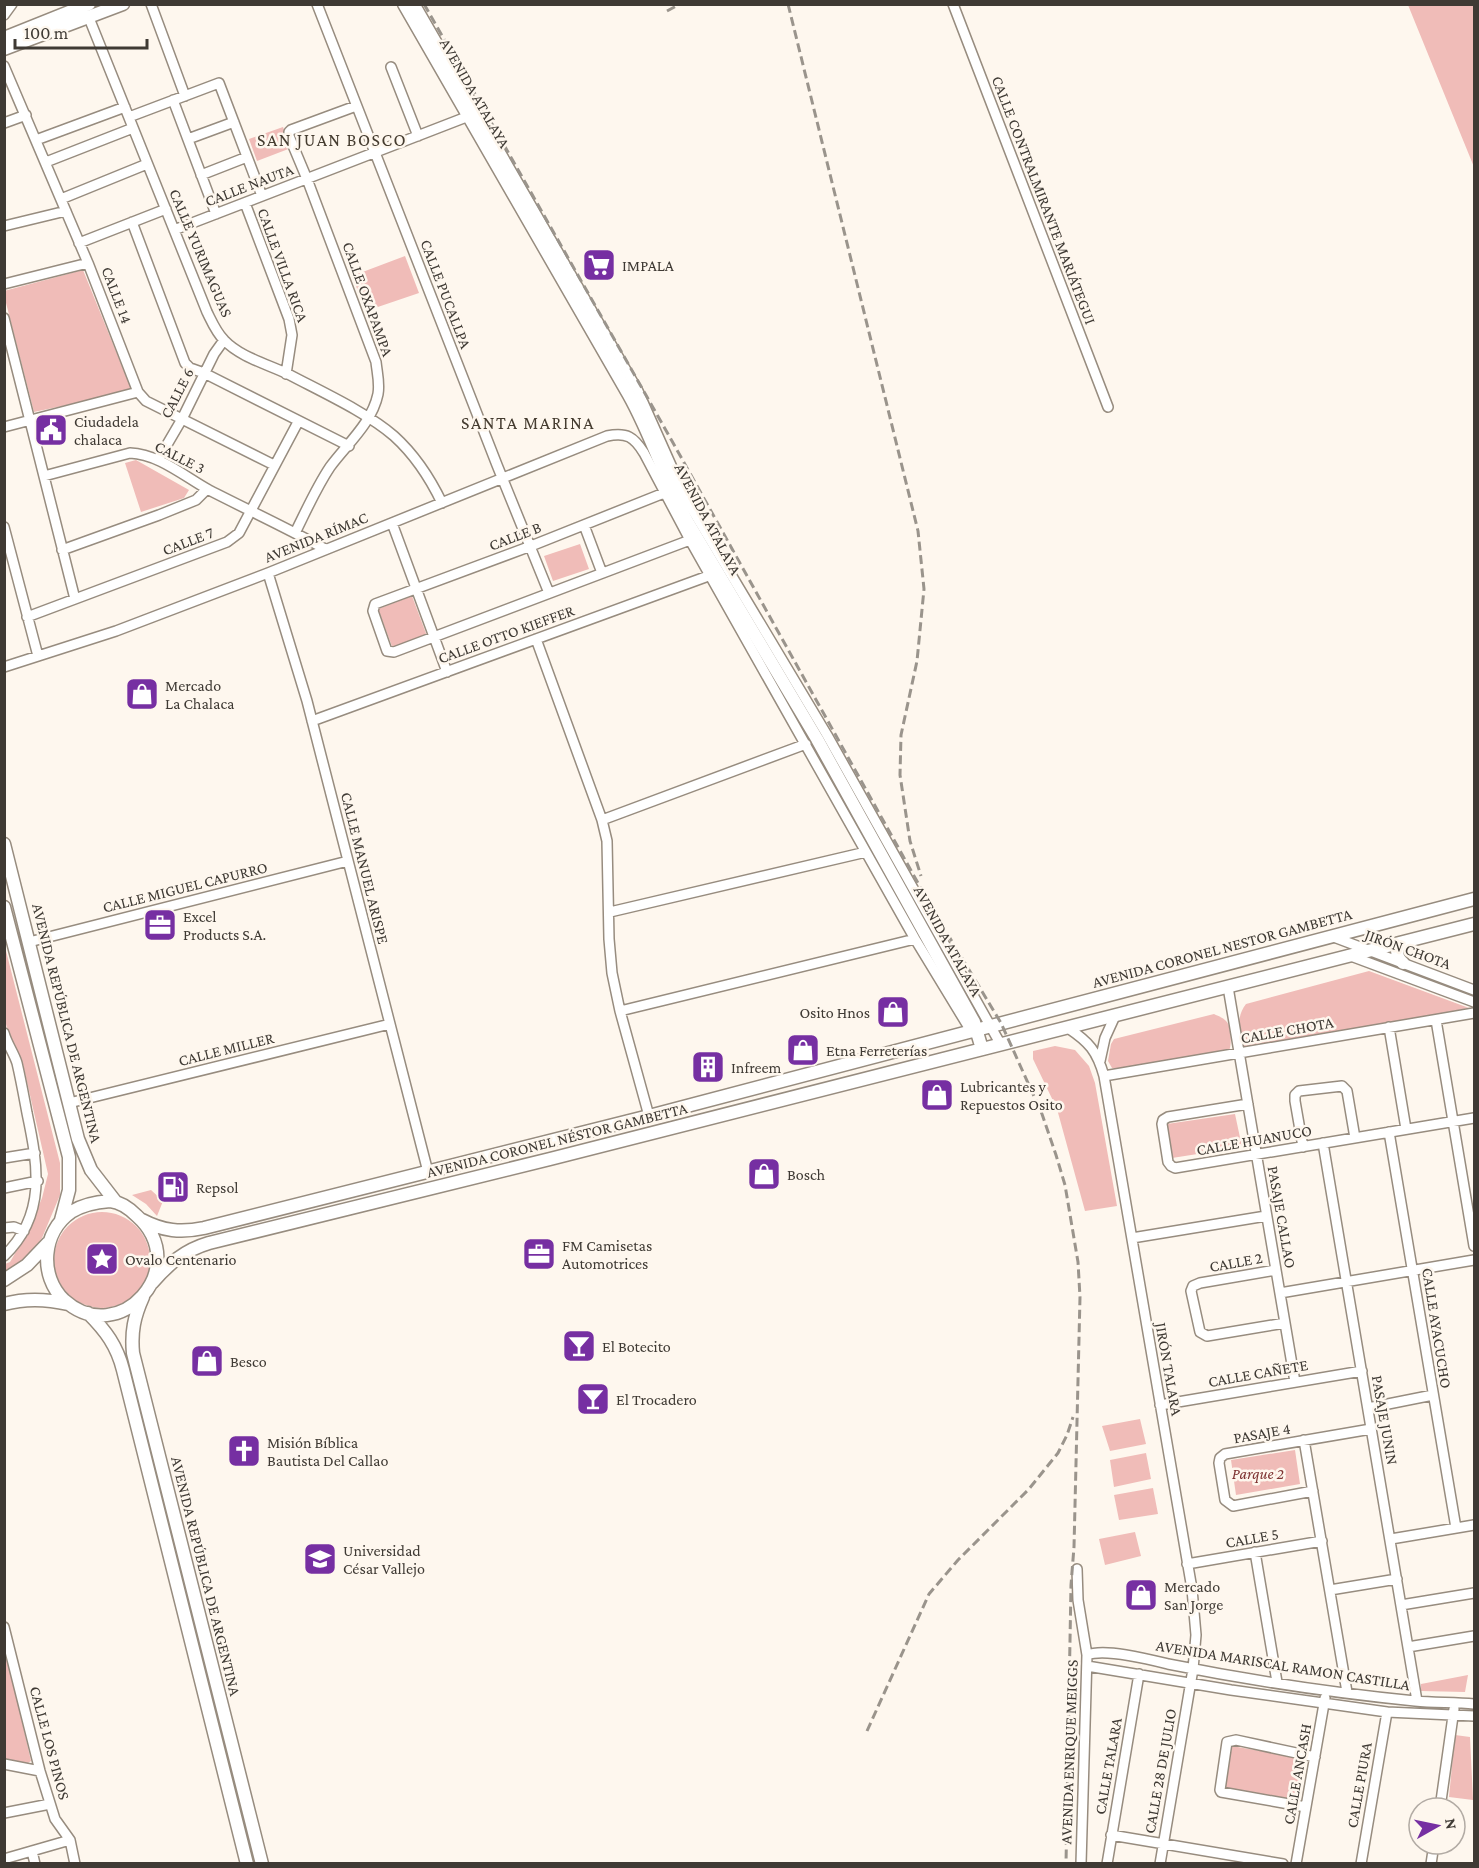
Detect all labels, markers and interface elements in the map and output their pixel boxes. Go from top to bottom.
scale bar [15,12,147,50]
text: 100 m [24,23,69,43]
street label: AVENIDA ATALAYA [437,35,514,152]
street label: CALLE CONTRALMIRANTE MARIÁTEGUI [989,73,1099,327]
district label: SAN JUAN BOSCO [257,130,407,150]
street label: CALLE NAUTA [203,160,296,210]
street label: CALLE YURIMAGUAS [166,186,236,320]
street label: CALLE VILLA RICA [254,206,312,325]
street label: CALLE PUCALLPA [417,237,475,352]
street label: CALLE OXAPAMPA [339,239,397,359]
supermarket icon: IMPALA [581,247,617,283]
place label: IMPALA [622,257,675,274]
street label: CALLE 14 [98,264,136,326]
street label: CALLE 6 [157,365,197,421]
public building icon: Ciudadela chalaca [33,412,69,448]
place label: Ciudadela chalaca [74,413,140,448]
district label: SANTA MARINA [461,413,595,433]
street label: CALLE 3 [152,437,208,477]
street label: AVENIDA ATALAYA [671,460,745,578]
street label: AVENIDA RÍMAC [262,508,370,566]
street label: CALLE B [486,518,544,554]
street label: CALLE 7 [160,523,217,559]
street label: CALLE OTTO KIEFFER [436,601,577,667]
shop icon: Mercado La Chalaca [124,676,160,712]
place label: Mercado La Chalaca [165,677,235,712]
street label: CALLE MANUEL ARISPE [338,790,392,946]
street label: CALLE MIGUEL CAPURRO [101,858,269,916]
street label: AVENIDA ATALAYA [911,883,986,1000]
street label: AVENIDA REPÚBLICA DE ARGENTINA [29,902,105,1145]
street label: AVENIDA CORONEL NESTOR GAMBETTA [1090,905,1355,991]
office icon: Excel Products S.A. [142,907,178,943]
place label: Excel Products S.A. [183,908,266,943]
street label: JIRÓN CHOTA [1360,925,1454,974]
shop icon: Osito Hnos [875,994,911,1030]
place label: Osito Hnos [799,1004,870,1021]
street label: CALLE CHOTA [1239,1013,1336,1047]
street label: CALLE MILLER [177,1029,276,1069]
shop icon: Etna Ferreterías [785,1032,821,1068]
place label: Etna Ferreterías [826,1042,927,1059]
building icon: Infreem [690,1049,726,1085]
place label: Infreem [731,1059,782,1076]
shop icon: Lubricantes y Repuestos Osito [919,1077,955,1113]
place label: Lubricantes y Repuestos Osito [960,1078,1063,1114]
street label: AVENIDA CORONEL NÉSTOR GAMBETTA [425,1099,690,1181]
street label: CALLE HUANUCO [1195,1121,1313,1159]
shop icon: Bosch [746,1156,782,1192]
street label: PASAJE CALLAO [1264,1164,1299,1270]
place label: Bosch [787,1166,826,1183]
fuel station icon: Repsol [155,1169,191,1205]
place label: Repsol [196,1179,239,1197]
office icon: FM Camisetas Automotrices [521,1236,557,1272]
place label: FM Camisetas Automotrices [562,1237,652,1272]
place icon: Ovalo Centenario [84,1241,120,1277]
street label: CALLE 2 [1208,1249,1264,1275]
place label: Ovalo Centenario [125,1251,237,1268]
street label: CALLE AYACUCHO [1419,1267,1455,1389]
street label: JIRÓN TALARA [1151,1319,1186,1418]
bar icon: El Botecito [561,1328,597,1364]
place label: El Botecito [602,1338,671,1355]
shop icon: Besco [189,1343,225,1379]
place label: Besco [230,1353,267,1370]
street label: CALLE CAÑETE [1207,1356,1310,1390]
street label: PASAJE JUNIN [1368,1374,1401,1466]
bar icon: El Trocadero [575,1381,611,1417]
place label: El Trocadero [616,1391,697,1408]
street label: PASAJE 4 [1232,1420,1292,1447]
church icon: Misión Bíblica Bautista Del Callao [226,1433,262,1469]
place label: Misión Bíblica Bautista Del Callao [267,1434,389,1469]
street label: AVENIDA REPÚBLICA DE ARGENTINA [168,1455,244,1698]
park label: Parque 2 [1232,1465,1284,1483]
street label: CALLE 5 [1224,1525,1280,1551]
school or university icon: Universidad César Vallejo [302,1541,338,1577]
place label: Universidad César Vallejo [343,1542,425,1578]
shop icon: Mercado San Jorge [1123,1577,1159,1613]
place label: Mercado San Jorge [1164,1578,1223,1614]
street label: AVENIDA MARISCAL RAMON CASTILLA [1155,1637,1412,1694]
street label: AVENIDA ENRIQUE MEIGGS [1057,1659,1081,1845]
street label: CALLE LOS PINOS [27,1684,73,1802]
street label: CALLE 28 DE JULIO [1141,1707,1180,1835]
street label: CALLE TALARA [1091,1715,1125,1816]
street label: CALLE ANCASH [1280,1722,1314,1826]
street label: CALLE PIURA [1343,1740,1375,1829]
north arrow [1407,1796,1467,1856]
text: N [1442,1817,1461,1831]

